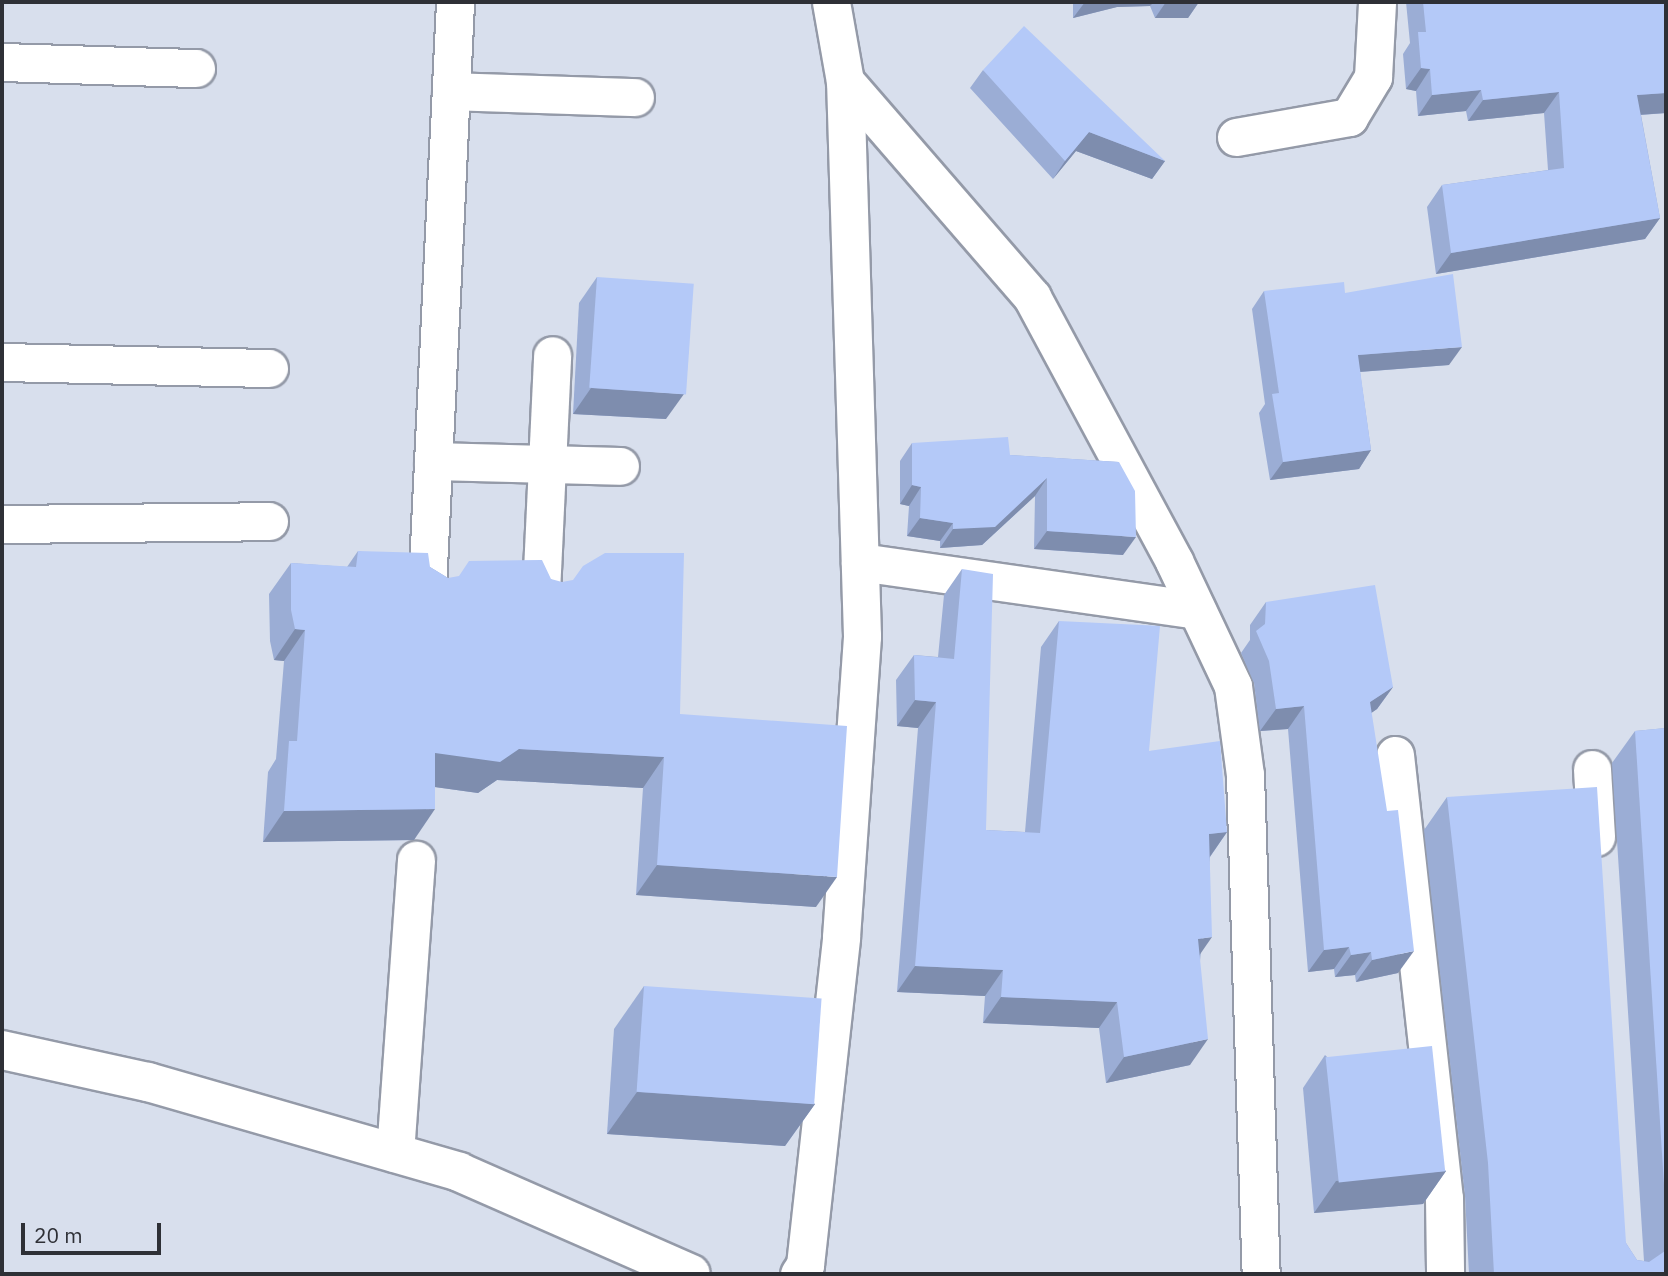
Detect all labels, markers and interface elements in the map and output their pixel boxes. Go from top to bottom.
scale bar [24,1210,164,1254]
text: 20 m [34,1221,83,1249]

